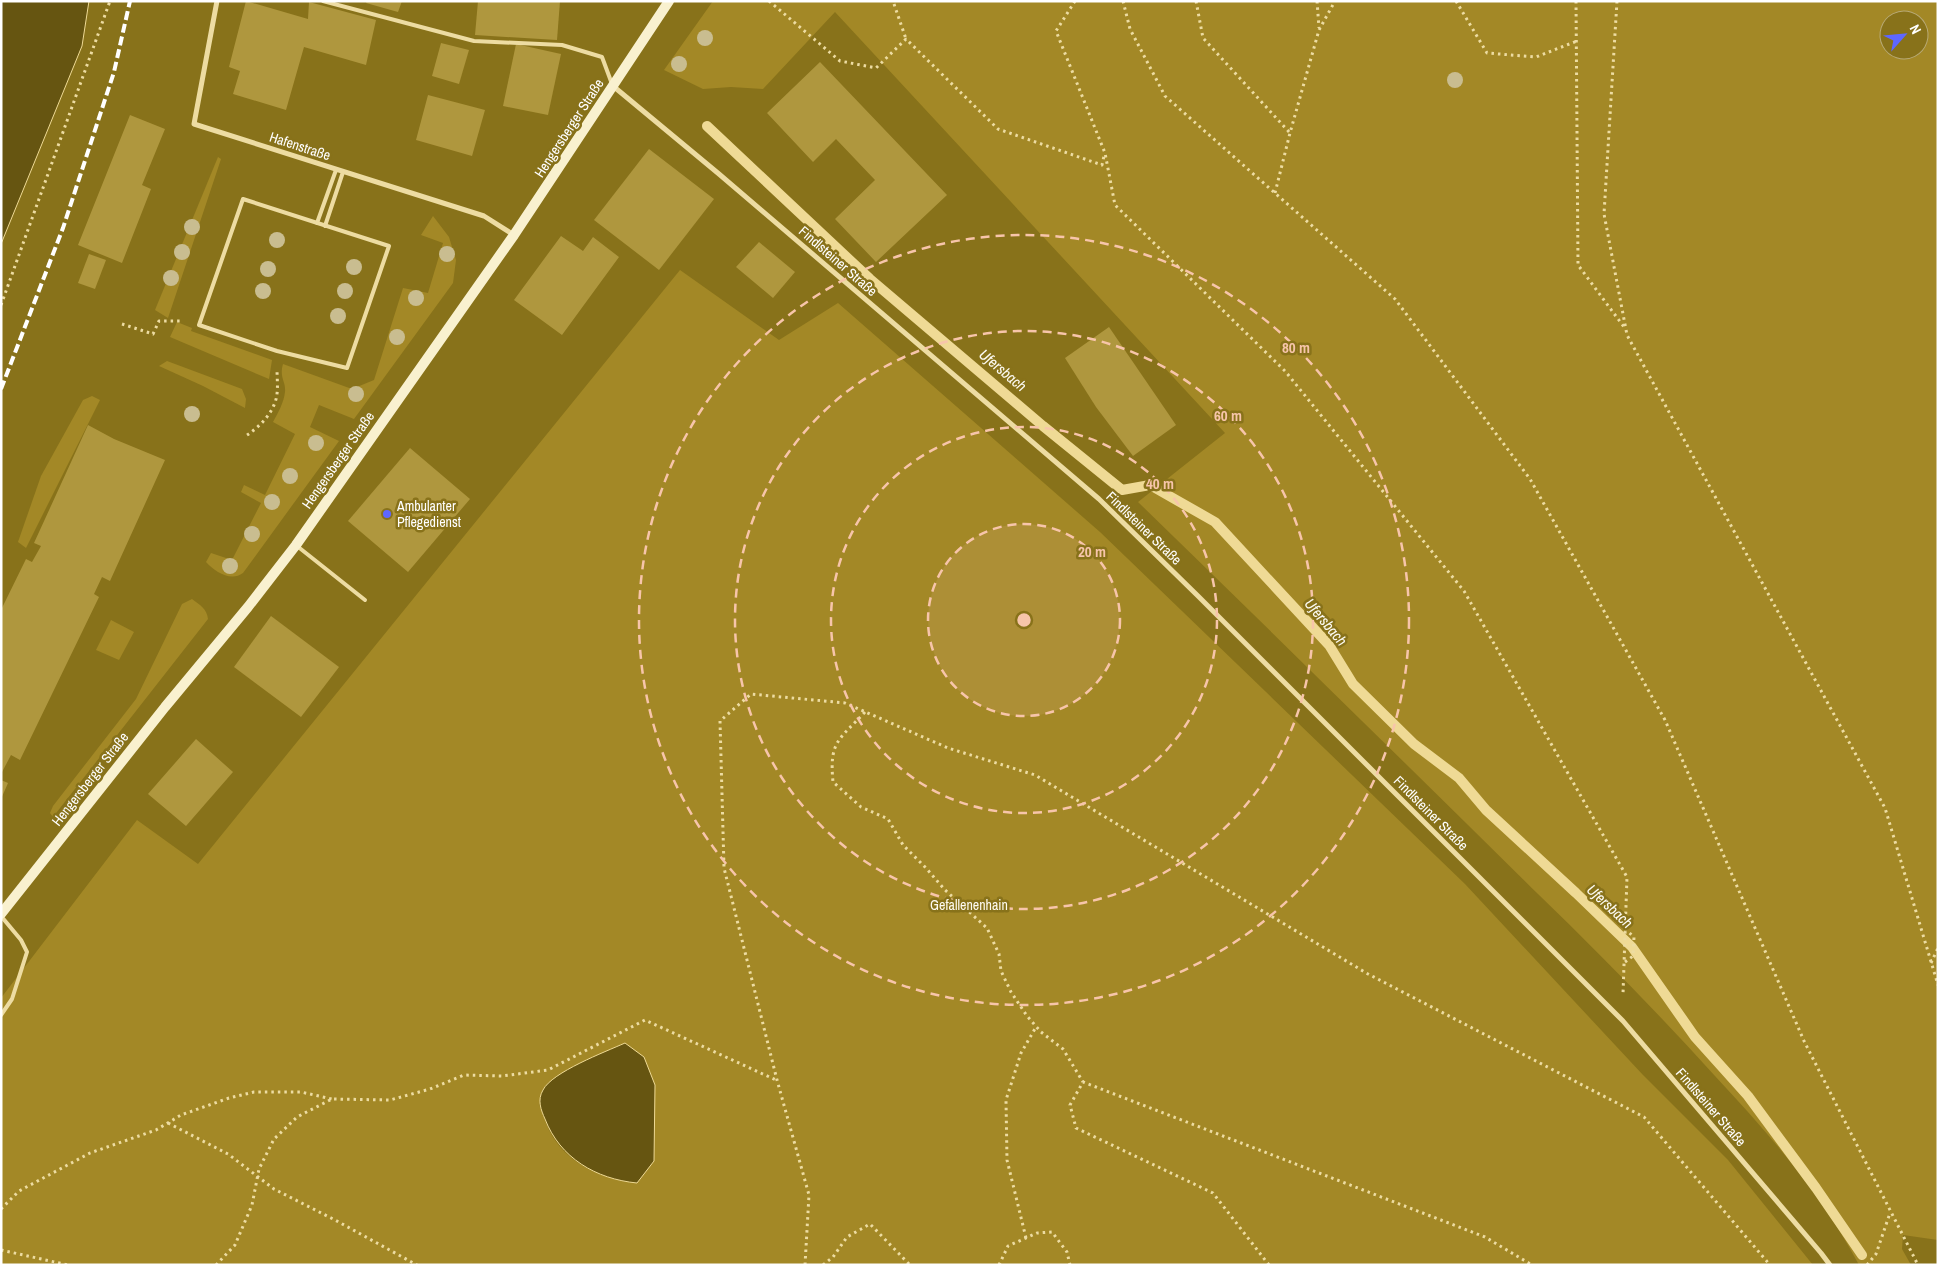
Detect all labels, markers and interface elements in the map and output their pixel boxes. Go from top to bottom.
north arrow [1879,10,1929,60]
text: N [1906,21,1925,37]
street label: Hengersberger Straße [530,75,608,181]
street label: Hafenstraße [267,128,333,164]
street label: Findlsteiner Straße [795,222,881,300]
text: 80 m [1282,337,1310,358]
water label: Ufersbach [975,344,1031,396]
text: 60 m [1214,405,1242,426]
street label: Hengersberger Straße [298,408,378,512]
text: 40 m [1146,473,1174,494]
street label: Findlsteiner Straße [1102,487,1186,569]
place label: Ambulanter Pflegedienst [396,497,461,531]
marker: Ambulanter Pflegedienst [381,508,393,520]
text: 20 m [1078,541,1106,562]
water label: Ufersbach [1300,594,1352,650]
centre of rings [1015,611,1033,629]
street label: Hengersberger Straße [48,728,132,830]
street label: Findlsteiner Straße [1390,772,1472,854]
water label: Ufersbach [1582,879,1638,933]
park label: Gefallenenhain [930,896,1008,914]
street label: Findlsteiner Straße [1672,1064,1750,1150]

